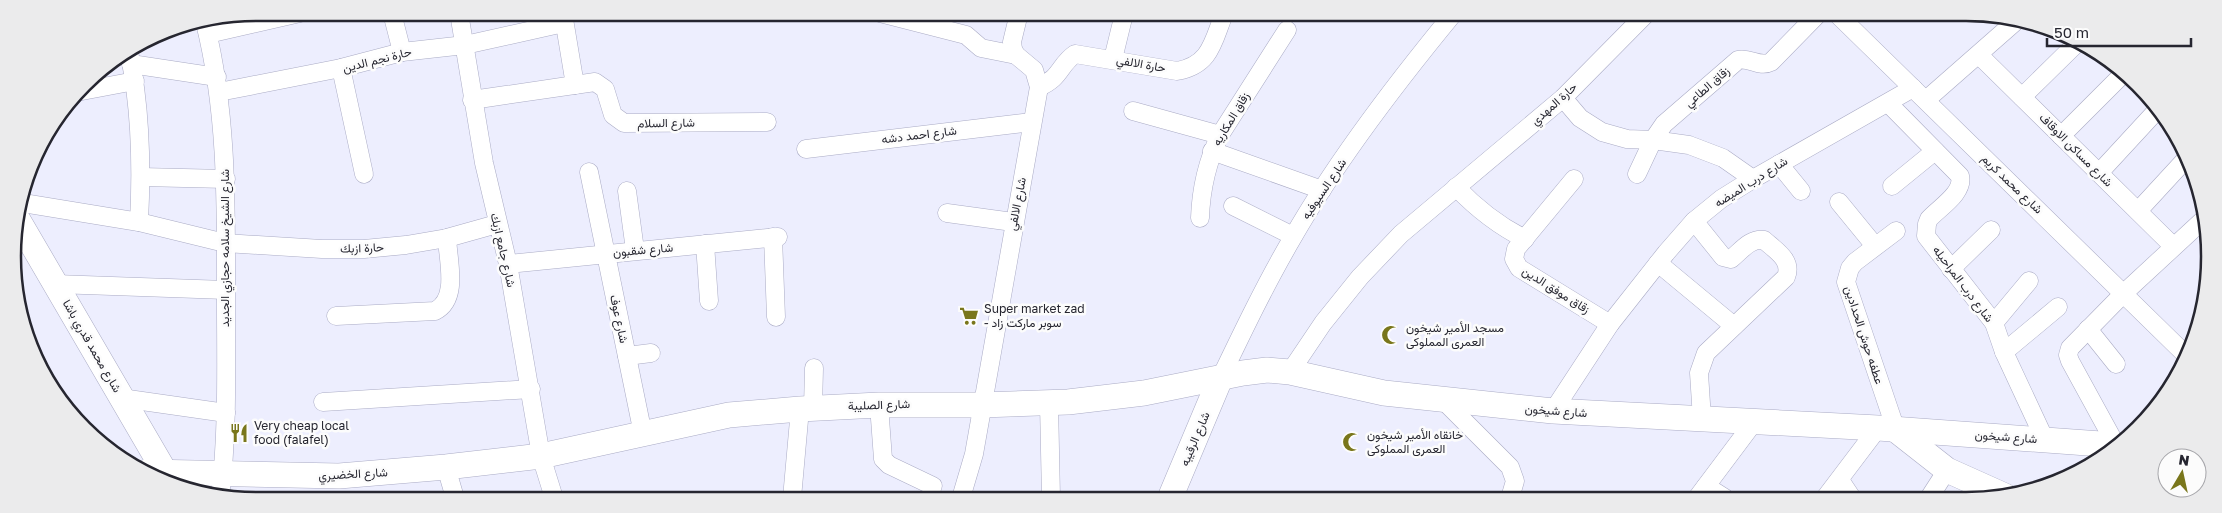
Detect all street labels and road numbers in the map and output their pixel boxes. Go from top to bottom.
street label: حارة نجم الدين [341,44,413,76]
street label: حارة الالفي [1115,52,1167,78]
street label: زقاق الطاعي [1681,63,1734,113]
street label: حارة المهدي [1528,79,1582,130]
street label: زقاق المكاريه [1209,89,1253,149]
street label: شارع مساكن الاوقاف [2035,110,2116,191]
street label: شارع السلام [637,114,695,133]
street label: شارع احمد دشه [880,122,958,149]
street label: شارع محمد كريم [1977,151,2046,218]
street label: شارع درب الميضه [1711,153,1791,212]
street label: شارع السيوفيه [1298,156,1351,223]
street label: شارع الشيخ سلامه حجازي الجديد [217,169,235,327]
street label: شارع الالفي [1004,176,1032,232]
street label: شارع جامع ازبك [486,211,519,289]
street label: حارة ازبك [340,239,384,257]
street label: شارع شقبون [612,239,674,262]
street label: شارع درب المراحيله [1928,243,1997,326]
street label: زقاق موفق الدين [1519,263,1593,317]
street label: عطفه حوش الحدادين [1841,284,1887,386]
street label: شارع عوف [605,293,632,345]
street label: شارع محمد قدري باشا [57,297,125,396]
street label: شارع الصليبة [848,396,910,415]
street label: شارع شيخون [1524,401,1588,422]
street label: شارع الرقيبه [1176,409,1215,469]
street label: شارع شيخون [1974,427,2038,448]
street label: شارع الخضيري [318,464,388,486]

